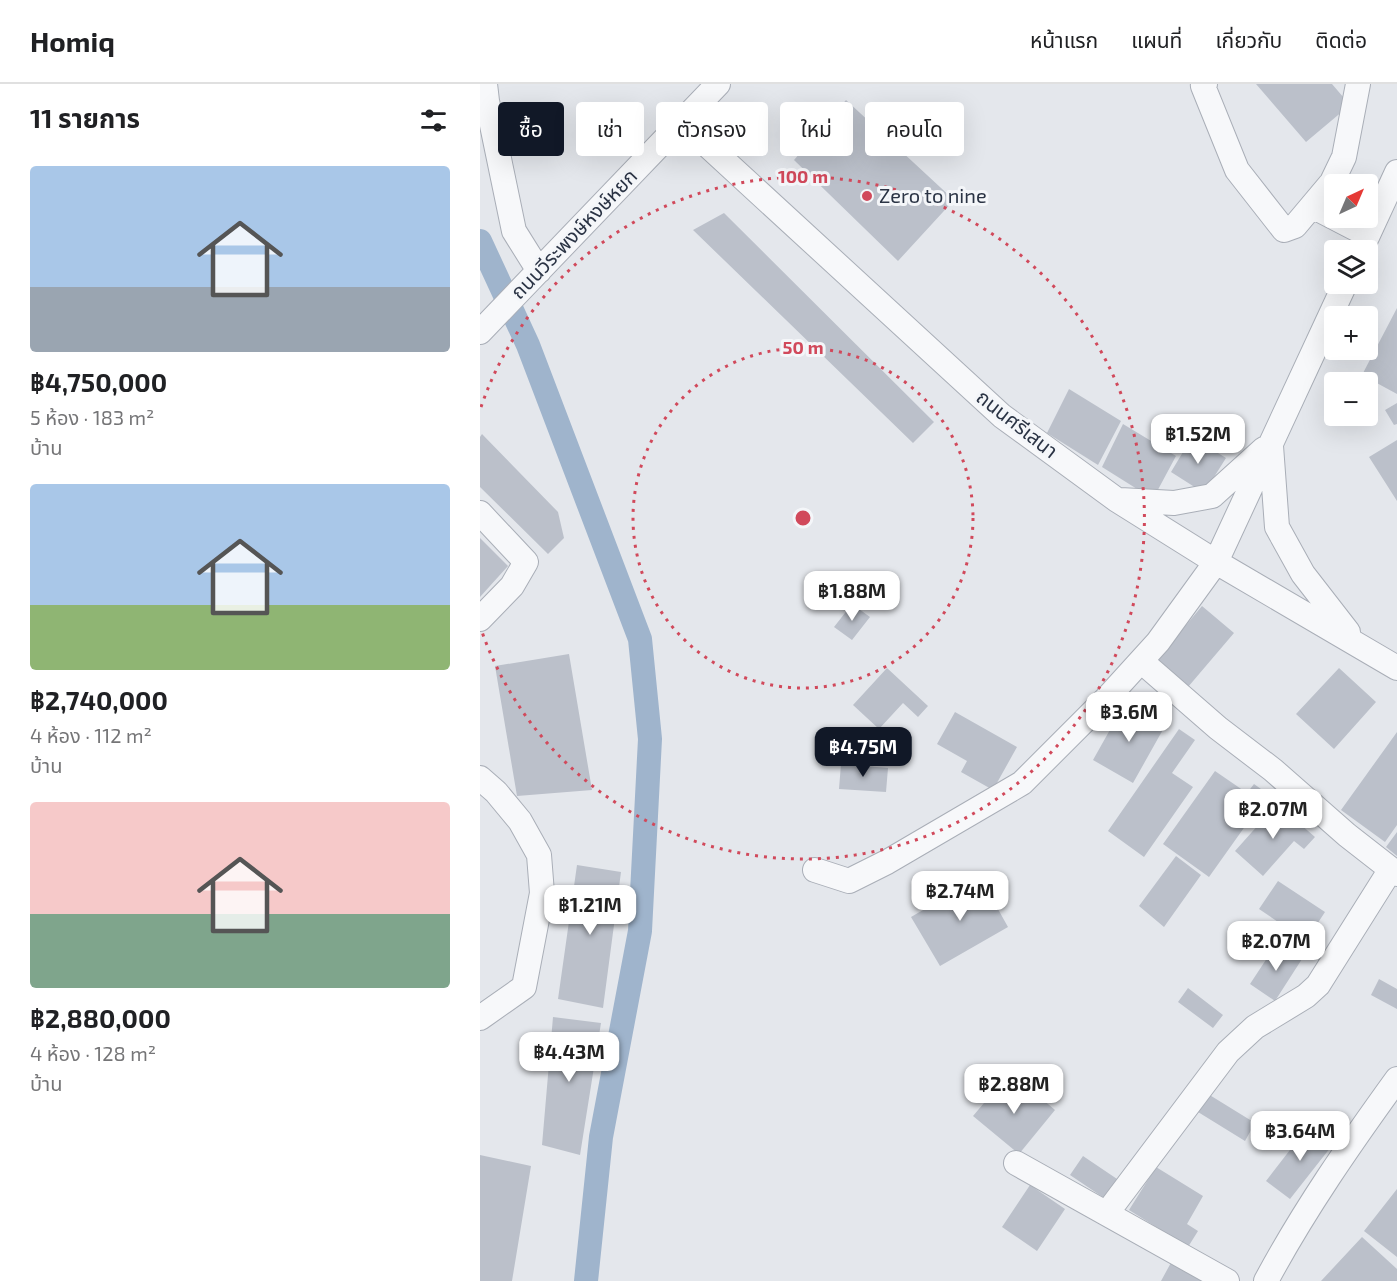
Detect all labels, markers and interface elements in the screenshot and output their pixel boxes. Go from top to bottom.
text: Homiq [30,24,115,58]
text: หน้าแรก [1030,27,1098,52]
text: แผนที่ [1131,27,1182,52]
text: เกี่ยวกับ [1215,27,1282,52]
text: ติดต่อ [1315,27,1367,52]
text: 11 รายการ [30,102,140,133]
chip: ซื้อ [498,102,564,156]
chip: เช่า [576,102,644,156]
chip: ตัวกรอง [656,102,768,156]
chip: ใหม่ [780,102,853,156]
chip: คอนโด [865,102,964,156]
icon: filters [417,104,450,137]
street label: ถนนวีระพงษ์หงษ์หยก [505,163,641,303]
text: 100 m [778,165,828,187]
north arrow [1324,174,1378,228]
map controls [1324,174,1378,426]
place label: Zero to nine [879,183,987,207]
marker: Zero to nine [860,189,874,203]
icon: home [186,205,294,313]
button: layers [1324,240,1378,294]
button: + [1324,306,1378,360]
text: 50 m [782,336,824,358]
text: ฿4,750,000 [30,366,167,397]
button: − [1324,372,1378,426]
street label: ถนนศรีเสนา [972,384,1063,462]
text: 5 ห้อง · 183 m² [30,405,154,429]
pin: ฿1.52M [1149,414,1247,465]
text: ฿1.52M [1165,421,1231,445]
text: บ้าน [30,435,62,459]
centre of rings [793,508,813,528]
icon: home [186,523,294,631]
pin: ฿1.88M [803,571,901,622]
text: ฿1.88M [818,578,886,602]
text: ฿2,740,000 [30,684,168,715]
pin: ฿3.6M [1087,692,1171,743]
text: ฿3.6M [1100,699,1158,723]
text: 4 ห้อง · 112 m² [30,723,152,747]
pin: ฿4.75M [814,727,912,778]
text: ฿4.75M [829,734,897,758]
text: บ้าน [30,753,62,777]
pin: ฿2.07M [1224,789,1322,840]
text: ฿2.07M [1238,796,1308,820]
icon: home [186,841,294,949]
pin: ฿2.74M [911,871,1009,922]
text: ฿2.74M [925,878,995,902]
pin: ฿1.21M [541,885,639,936]
text: ฿1.21M [558,892,622,916]
pin: ฿2.07M [1227,921,1325,972]
text: ฿2.07M [1241,928,1311,952]
text: ฿2,880,000 [30,1002,171,1033]
pin: ฿4.43M [520,1032,618,1083]
text: ฿4.43M [533,1039,605,1063]
text: 4 ห้อง · 128 m² [30,1041,156,1065]
pin: ฿2.88M [965,1064,1063,1115]
text: บ้าน [30,1071,62,1095]
text: ฿2.88M [978,1071,1050,1095]
pin: ฿3.64M [1251,1111,1349,1162]
text: ฿3.64M [1265,1118,1335,1142]

